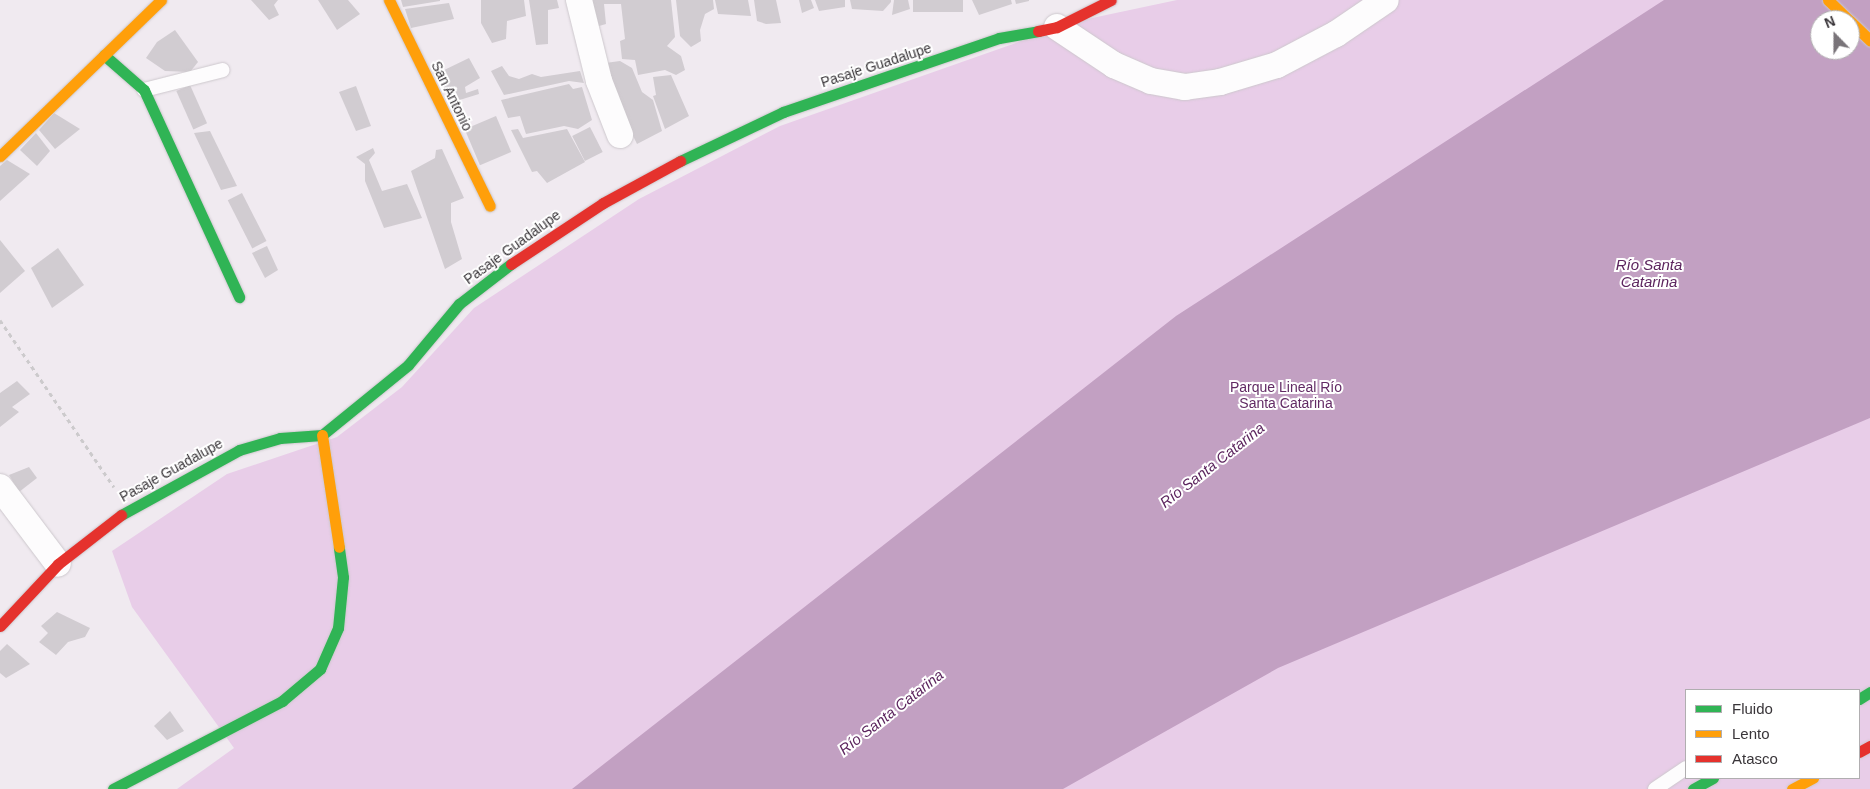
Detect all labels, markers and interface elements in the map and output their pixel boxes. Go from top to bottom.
north arrow [1810,10,1860,60]
text: N [1822,13,1837,31]
street label: Pasaje Guadalupe [819,39,933,91]
street label: San Antonio [428,58,476,134]
street label: Pasaje Guadalupe [460,206,564,288]
water label: Río Santa Catarina [1616,255,1682,290]
park label: Parque Lineal Río Santa Catarina [1230,379,1342,412]
water label: Río Santa Catarina [1156,419,1268,511]
street label: Pasaje Guadalupe [117,435,225,505]
water label: Río Santa Catarina [835,666,947,758]
legend [1685,689,1860,779]
text: Fluido [1732,700,1773,717]
text: Lento [1732,725,1770,742]
text: Atasco [1732,750,1778,767]

